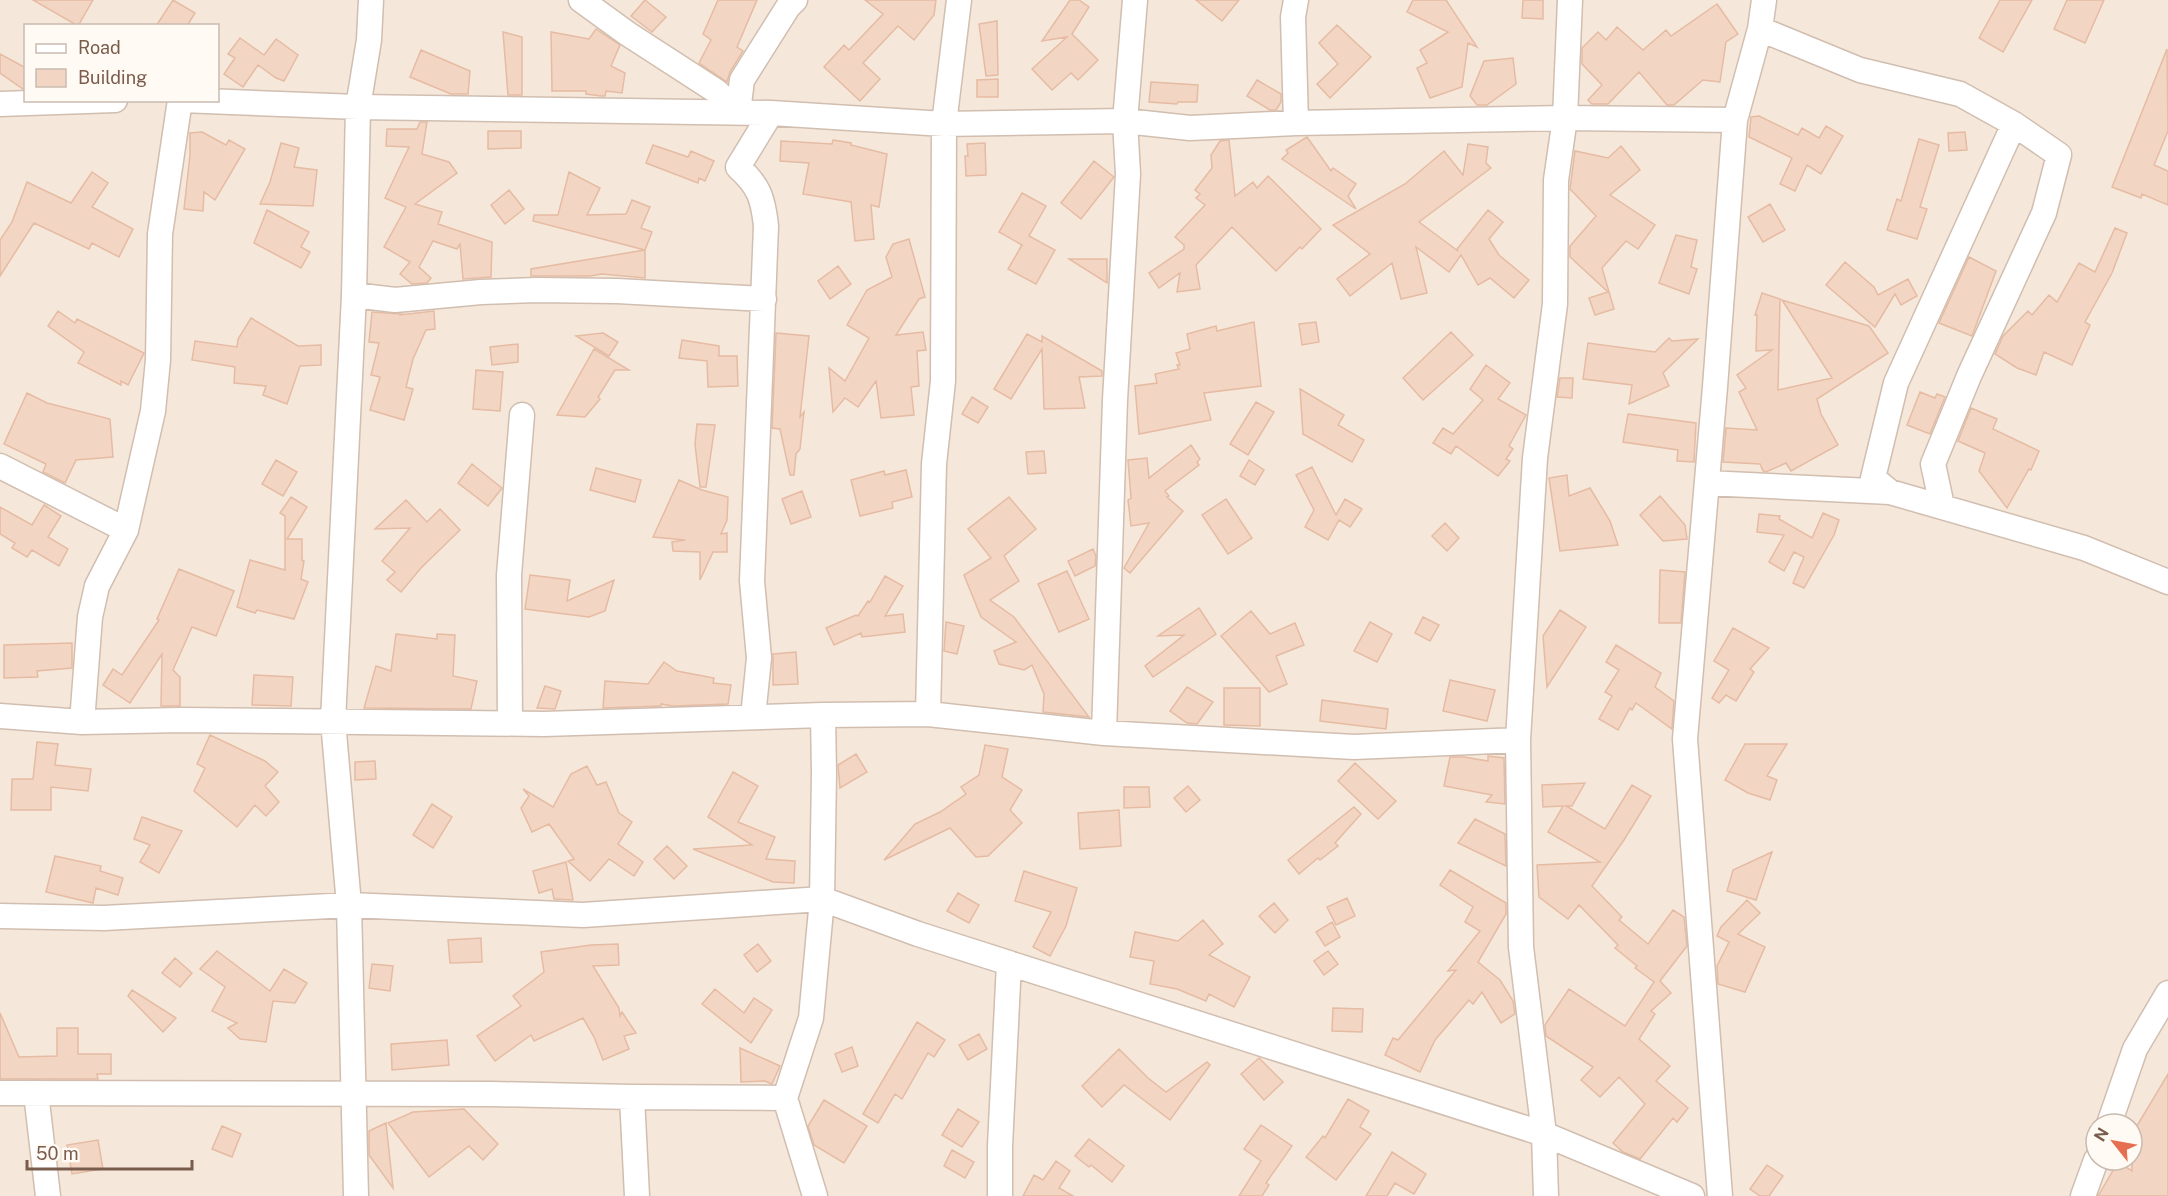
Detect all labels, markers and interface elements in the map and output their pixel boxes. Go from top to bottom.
legend [24,24,219,102]
text: Road [78,37,121,58]
text: Building [78,67,147,88]
north arrow [2084,1112,2144,1172]
text: N [2090,1124,2113,1145]
scale bar [27,1133,192,1171]
text: 50 m [36,1143,79,1164]

